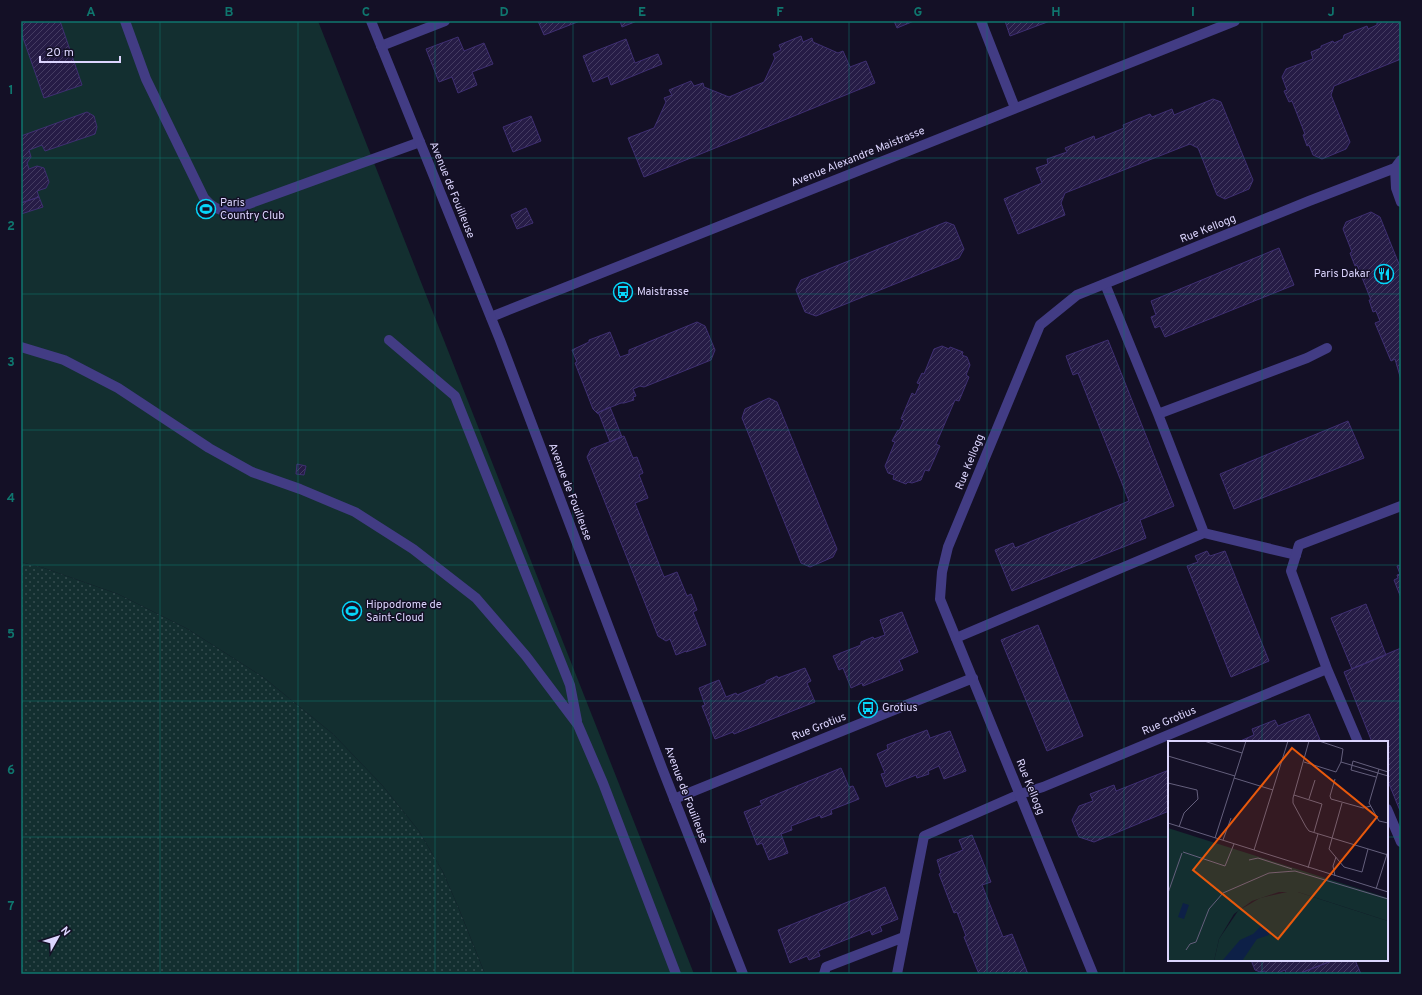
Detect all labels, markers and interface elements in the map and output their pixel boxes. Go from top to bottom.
text: A [86,5,96,21]
text: B [225,5,234,21]
text: C [362,5,370,21]
text: D [499,5,509,21]
text: E [638,5,646,21]
text: F [776,5,784,21]
text: G [914,5,923,21]
text: H [1051,5,1061,21]
text: I [1191,5,1195,21]
text: J [1327,5,1335,21]
scale bar [40,38,120,64]
text: 20 m [46,45,74,61]
text: 1 [8,83,14,99]
street label: Avenue Alexandre Maistrasse [789,124,927,190]
street label: Avenue de Fouilleuse [426,139,478,241]
place label: Paris Country Club [220,196,284,223]
sports icon: Paris Country Club [195,198,217,220]
street label: Rue Kellogg [1178,211,1238,247]
text: 2 [7,219,15,235]
restaurant icon: Paris Dakar [1373,263,1395,285]
place label: Paris Dakar [1314,267,1371,281]
bus stop icon: Maistrasse [612,281,634,303]
place label: Maistrasse [637,285,689,299]
text: 3 [7,355,15,371]
street label: Rue Kellogg [952,432,988,492]
street label: Avenue de Fouilleuse [545,441,595,543]
text: 4 [7,491,15,507]
place label: Hippodrome de Saint-Cloud [366,598,442,625]
sports icon: Hippodrome de Saint-Cloud [341,600,363,622]
text: 5 [7,627,15,643]
bus stop icon: Grotius [857,697,879,719]
place label: Grotius [882,701,918,715]
street label: Rue Grotius [1140,703,1198,739]
street label: Rue Grotius [790,710,848,744]
inset map [1168,741,1388,961]
street label: Avenue de Fouilleuse [661,744,711,846]
street label: Rue Kellogg [1012,757,1048,817]
text: 6 [7,763,15,779]
text: 7 [8,899,15,915]
north arrow [38,917,78,957]
text: N [57,924,73,939]

